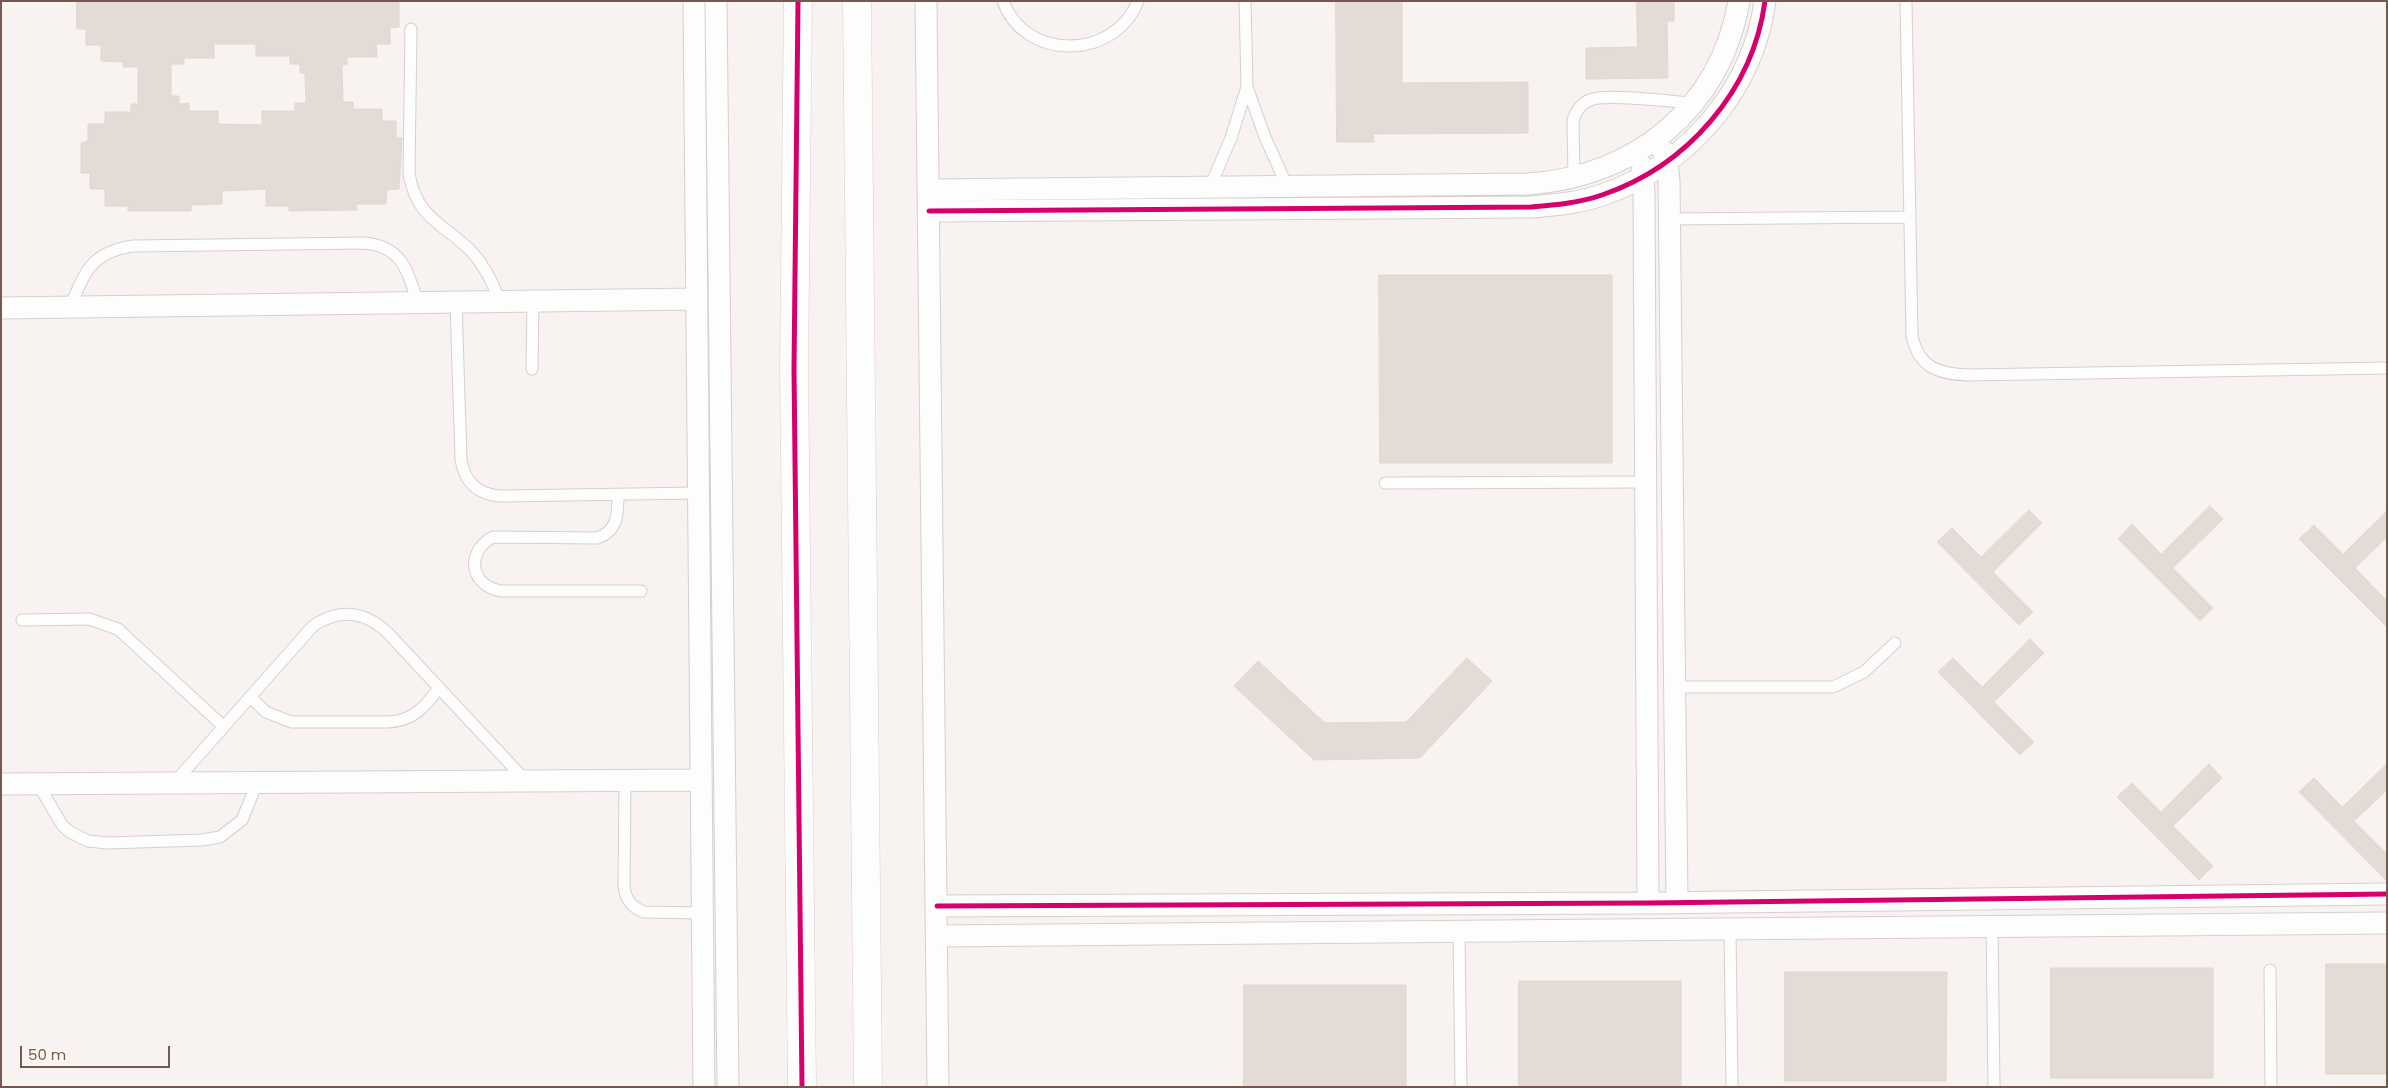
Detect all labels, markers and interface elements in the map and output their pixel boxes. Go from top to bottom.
scale bar [22,1036,172,1068]
text: 50 m [28,1044,66,1065]

